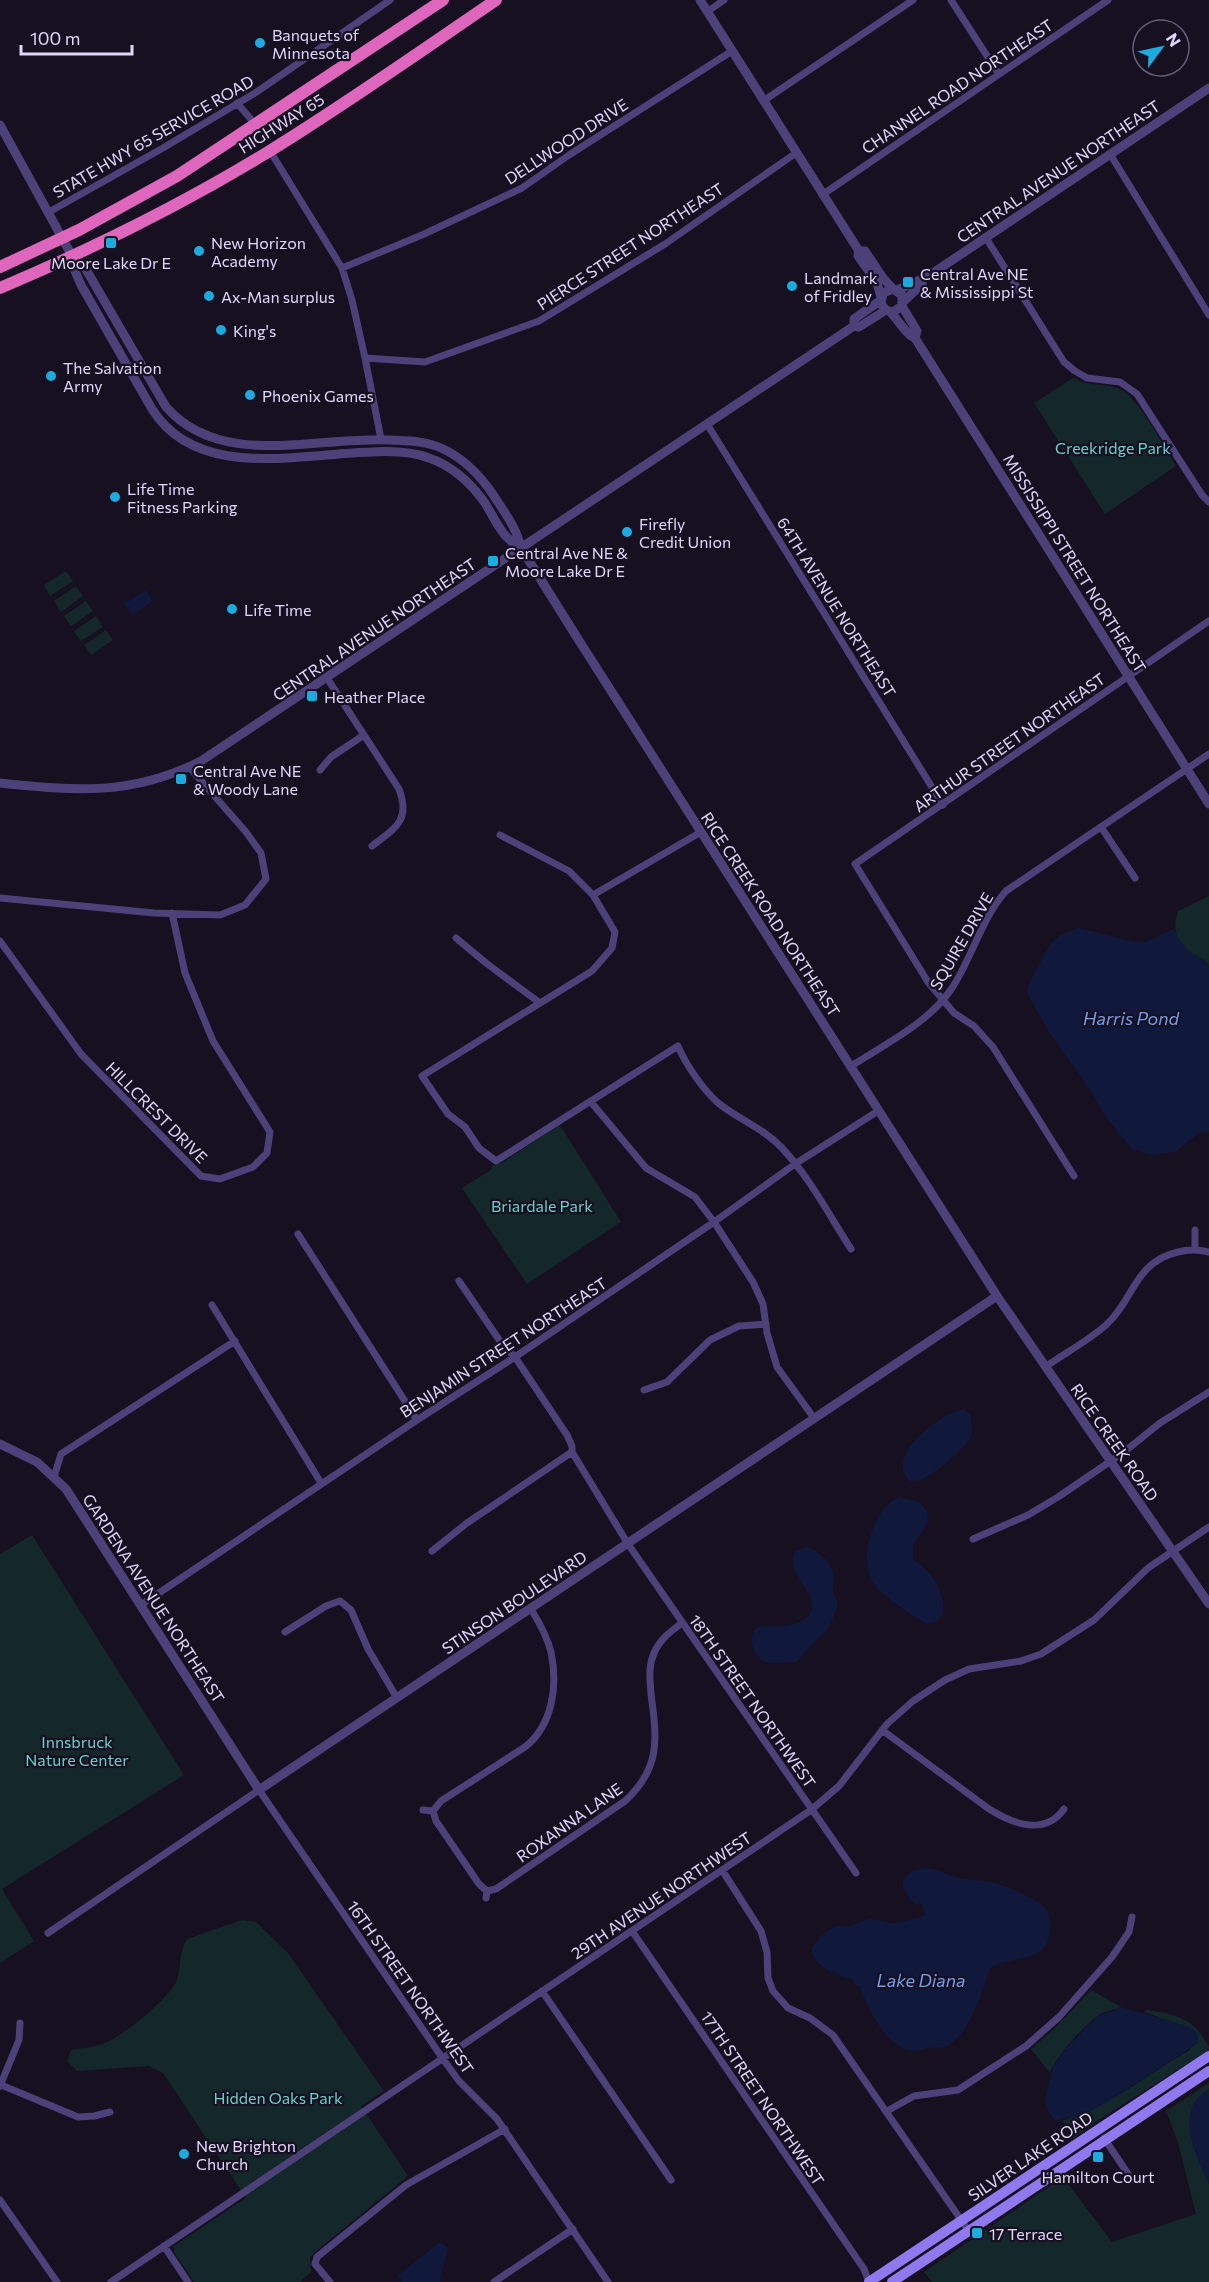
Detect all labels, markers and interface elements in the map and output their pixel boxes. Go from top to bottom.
street label: CHANNEL ROAD NORTHEAST [858,15,1056,157]
scale bar [21,18,132,56]
north arrow [1131,18,1191,78]
place label: Banquets of Minnesota [272,25,360,62]
text: 100 m [30,27,80,49]
text: N [1163,29,1185,50]
marker: Banquets of Minnesota [253,36,267,50]
street label: STATE HWY 65 SERVICE ROAD [49,71,257,201]
street label: HIGHWAY 65 [235,89,327,157]
street label: DELLWOOD DRIVE [501,94,631,188]
street label: CENTRAL AVENUE NORTHEAST [953,96,1163,246]
street label: PIERCE STREET NORTHEAST [533,179,727,313]
place label: New Horizon Academy [211,233,306,270]
marker: Moore Lake Dr E [104,236,118,250]
marker: New Horizon Academy [192,244,206,258]
place label: Moore Lake Dr E [51,253,171,272]
place label: Central Ave NE & Mississippi St [920,264,1034,301]
place label: Landmark of Fridley [804,268,878,305]
marker: Central Ave NE & Mississippi St [901,275,915,289]
marker: Landmark of Fridley [785,279,799,293]
place label: Ax-Man surplus [221,287,335,306]
marker: Ax-Man surplus [202,289,216,303]
place label: King's [233,321,276,340]
marker: King's [214,323,228,337]
place label: The Salvation Army [63,358,162,395]
marker: The Salvation Army [44,369,58,383]
place label: Phoenix Games [262,386,374,405]
marker: Phoenix Games [243,388,257,402]
park label: Creekridge Park [1055,438,1171,457]
street label: MISSISSIPPI STREET NORTHEAST [1000,450,1150,676]
place label: Life Time Fitness Parking [127,479,238,516]
marker: Life Time Fitness Parking [108,490,122,504]
place label: Firefly Credit Union [639,514,731,551]
street label: 64TH AVENUE NORTHEAST [774,514,900,700]
marker: Firefly Credit Union [620,525,634,539]
place label: Central Ave NE & Moore Lake Dr E [505,543,628,580]
street label: CENTRAL AVENUE NORTHEAST [269,554,479,704]
marker: Central Ave NE & Moore Lake Dr E [486,554,500,568]
place label: Life Time [244,600,311,619]
marker: Life Time [225,602,239,616]
street label: ARTHUR STREET NORTHEAST [910,668,1108,816]
place label: Heather Place [324,687,425,706]
marker: Heather Place [305,689,319,703]
place label: Central Ave NE & Woody Lane [193,761,301,798]
marker: Central Ave NE & Woody Lane [174,772,188,786]
street label: RICE CREEK ROAD NORTHEAST [698,808,844,1020]
street label: SQUIRE DRIVE [925,889,997,993]
water label: Harris Pond [1083,1007,1180,1029]
street label: HILLCREST DRIVE [102,1057,212,1167]
park label: Briardale Park [491,1196,593,1215]
street label: BENJAMIN STREET NORTHEAST [396,1273,610,1421]
street label: RICE CREEK ROAD [1067,1380,1163,1504]
street label: GARDENA AVENUE NORTHEAST [79,1490,229,1706]
street label: STINSON BOULEVARD [438,1546,590,1658]
street label: 18TH STREET NORTHWEST [686,1611,820,1791]
park label: Innsbruck Nature Center [25,1732,129,1769]
street label: ROXANNA LANE [512,1778,626,1866]
street label: 29TH AVENUE NORTHWEST [567,1828,755,1962]
street label: 16TH STREET NORTHWEST [344,1897,478,2077]
water label: Lake Diana [876,1969,966,1991]
street label: 17TH STREET NORTHWEST [697,2007,829,2189]
park label: Hidden Oaks Park [213,2088,343,2107]
street label: SILVER LAKE ROAD [964,2107,1096,2205]
place label: New Brighton Church [196,2136,296,2173]
marker: New Brighton Church [177,2147,191,2161]
marker: Hamilton Court [1091,2150,1105,2164]
place label: Hamilton Court [1041,2167,1155,2186]
place label: 17 Terrace [989,2224,1062,2243]
marker: 17 Terrace [970,2226,984,2240]

